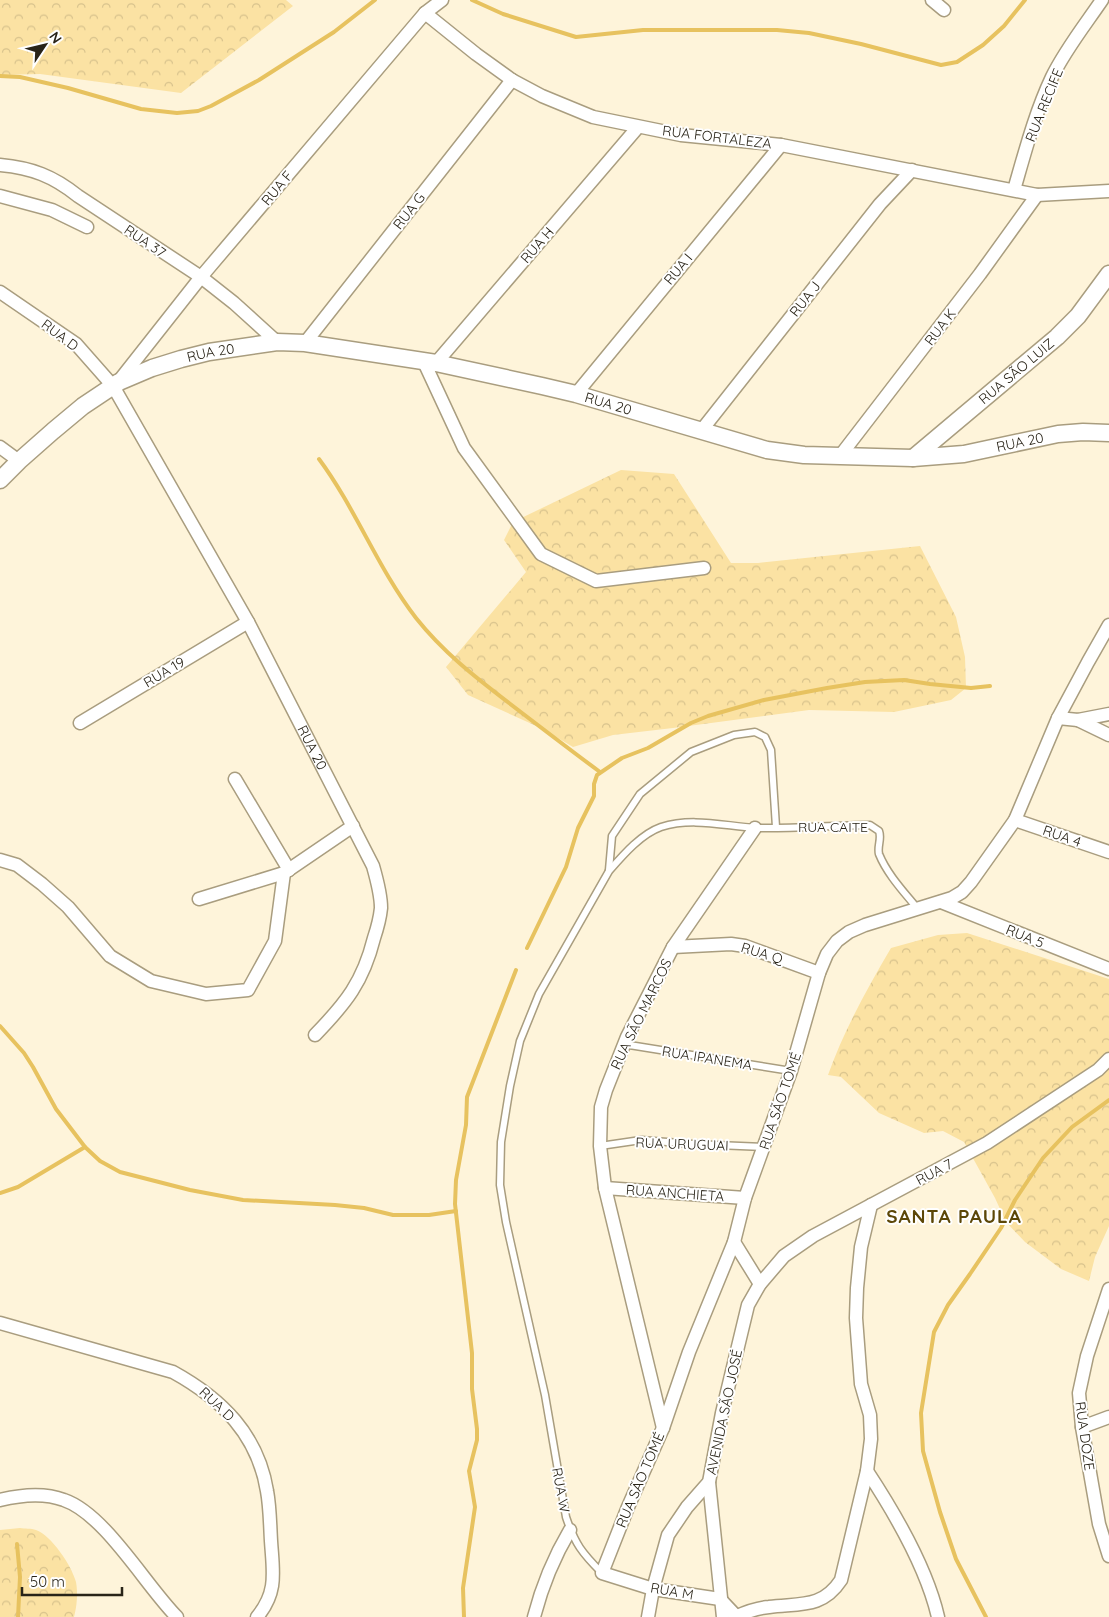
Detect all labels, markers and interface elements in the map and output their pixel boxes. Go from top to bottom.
north arrow [20,20,70,70]
text: N [45,28,66,47]
street label: RUA RECIFE [1021,65,1067,144]
street label: RUA FORTALEZA [661,121,773,153]
street label: RUA F [257,167,297,209]
street label: RUA G [389,189,429,233]
street label: RUA 37 [121,221,169,261]
street label: RUA H [516,223,558,267]
street label: RUA I [660,250,696,288]
street label: RUA J [786,278,824,320]
street label: RUA K [920,305,960,349]
street label: RUA D [38,315,82,355]
street label: RUA SÃO LUIZ [975,334,1058,408]
street label: RUA 20 [185,339,236,366]
street label: RUA 20 [583,388,634,419]
street label: RUA 20 [994,428,1045,456]
street label: RUA 19 [140,653,188,691]
street label: RUA 20 [293,722,331,773]
street label: RUA CAITE [798,818,868,836]
street label: RUA 4 [1040,821,1084,851]
street label: RUA 5 [1003,920,1047,952]
street label: RUA Q [739,938,786,968]
street label: RUA SÃO MARCOS [606,956,676,1072]
street label: RUA IPANEMA [661,1042,753,1074]
street label: RUA SÃO TOMÉ [755,1050,805,1152]
street label: RUA URUGUAI [635,1133,729,1155]
street label: RUA 7 [912,1155,956,1189]
street label: RUA ANCHIETA [625,1181,725,1205]
district label: SANTA PAULA [886,1204,1022,1228]
street label: AVENIDA SÃO JOSÉ [702,1348,746,1476]
street label: RUA D [195,1383,239,1425]
street label: RUA DOZE [1071,1400,1099,1472]
street label: RUA SÃO TOMÉ [612,1430,668,1530]
street label: RUA W [548,1466,574,1514]
scale bar [22,1564,122,1596]
text: 50 m [30,1572,65,1591]
street label: RUA M [649,1578,695,1604]

